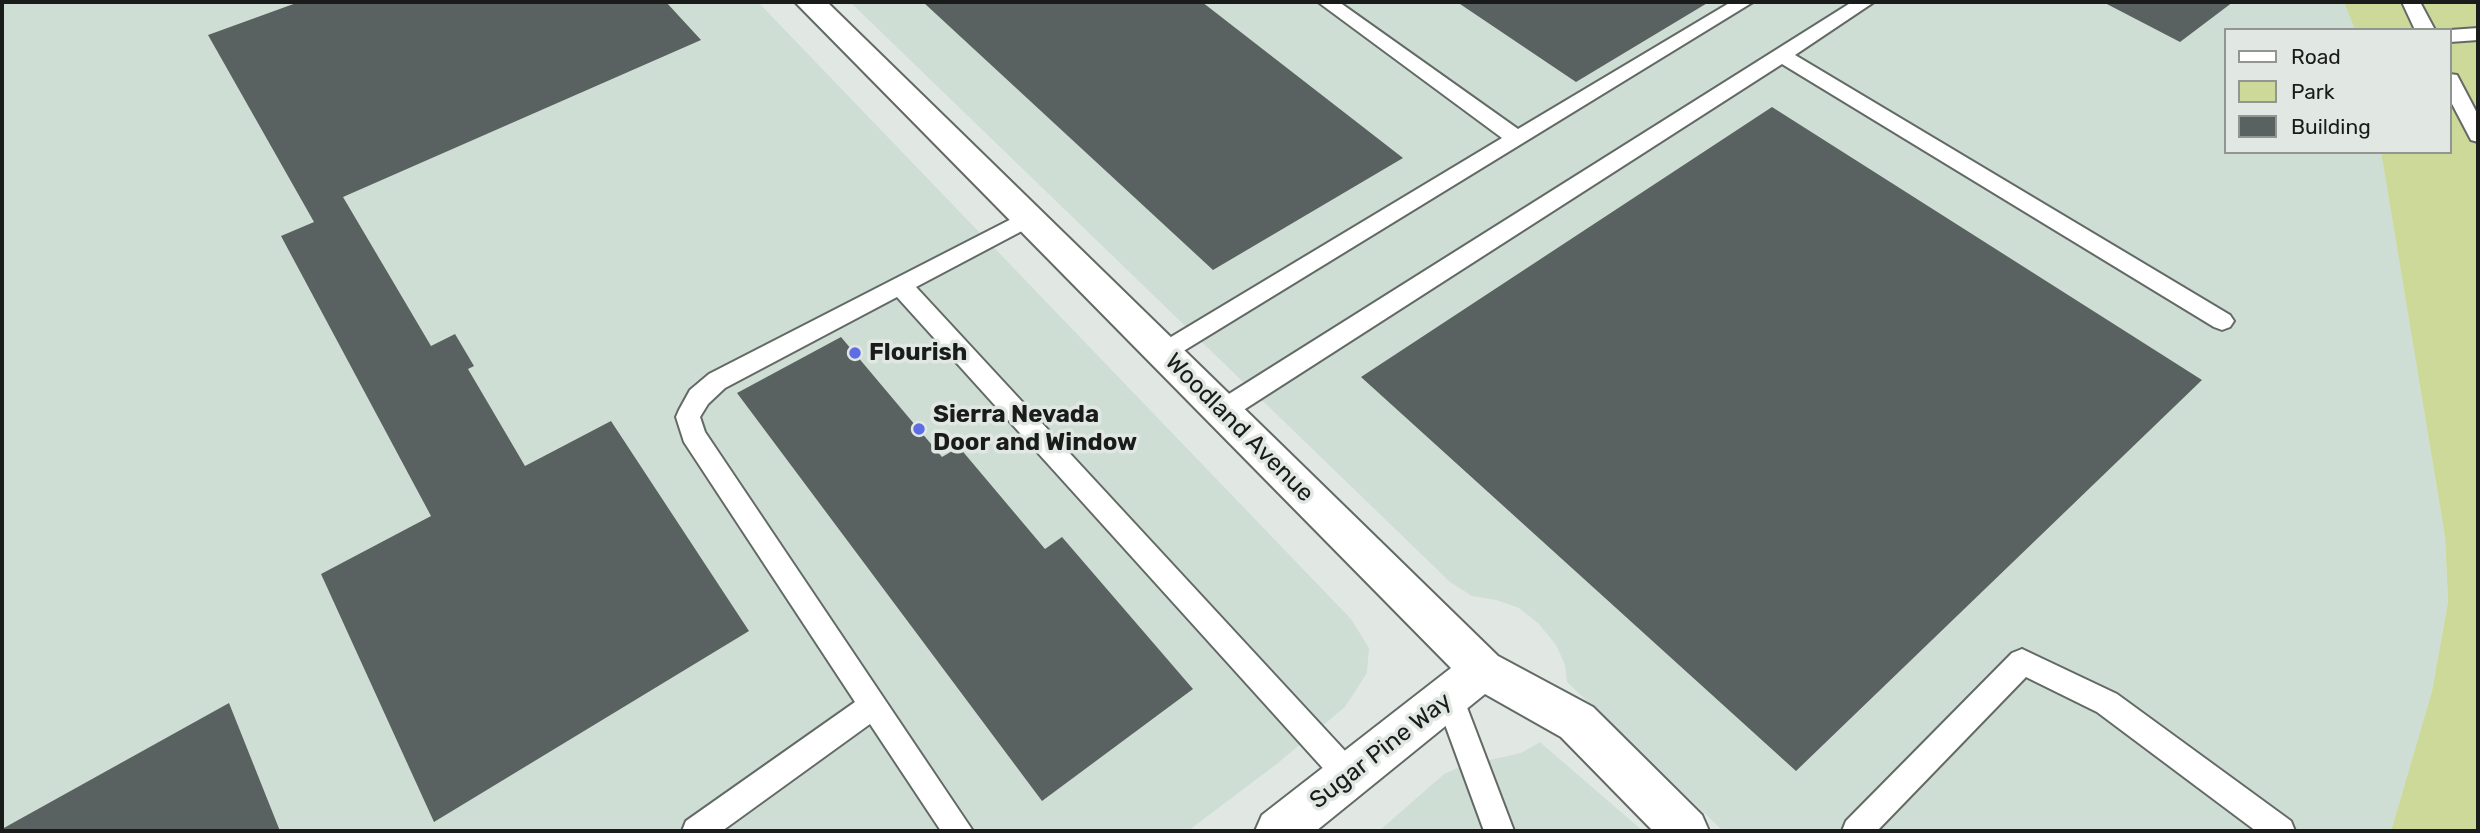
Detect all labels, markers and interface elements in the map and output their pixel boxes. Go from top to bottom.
legend [2224,28,2452,154]
text: Road [2291,44,2341,69]
text: Park [2291,79,2335,104]
text: Building [2291,114,2371,139]
place label: Flourish [869,339,967,367]
marker: Flourish [847,345,863,361]
street label: Woodland Avenue [1159,348,1319,508]
place label: Sierra Nevada Door and Window [933,401,1137,457]
marker: Sierra Nevada Door and Window [911,421,927,437]
street label: Sugar Pine Way [1304,687,1458,815]

